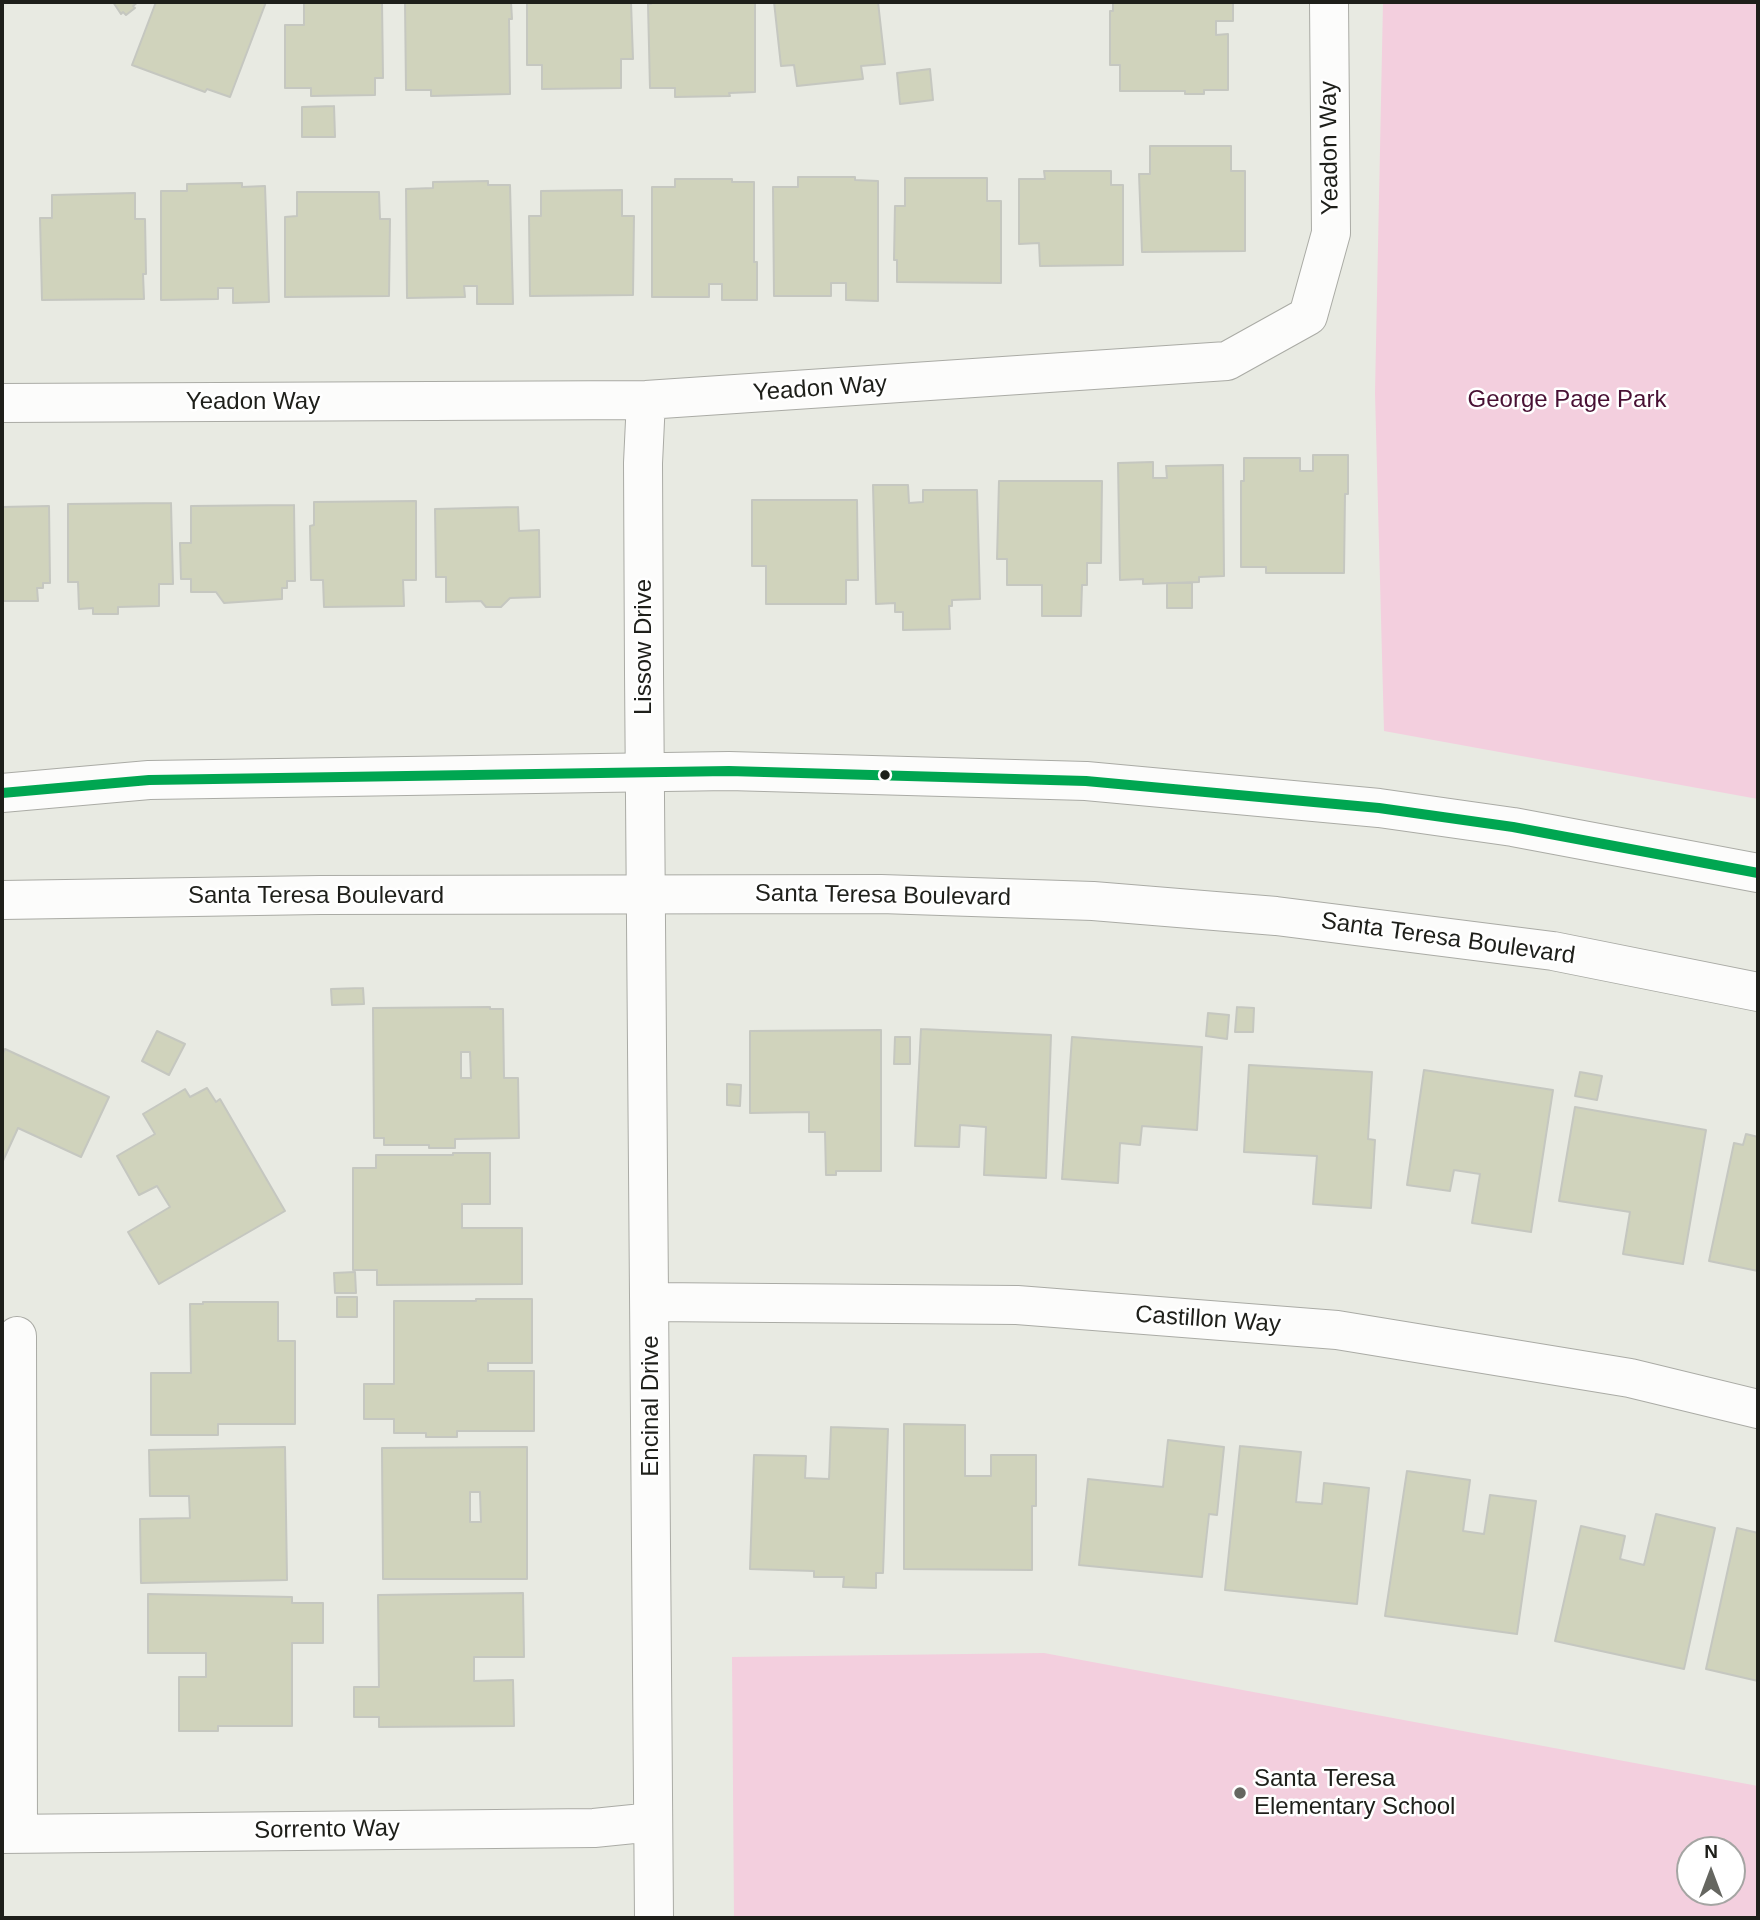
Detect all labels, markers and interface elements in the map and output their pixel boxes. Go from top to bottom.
street label: Yeadon Way [1314,81,1346,215]
street label: Yeadon Way [752,370,888,408]
park label: George Page Park [1468,386,1666,414]
street label: Yeadon Way [186,388,320,416]
street label: Lissow Drive [630,579,658,715]
unlabelled marker [878,768,892,782]
street label: Santa Teresa Boulevard [755,879,1011,913]
street label: Santa Teresa Boulevard [188,882,444,910]
street label: Santa Teresa Boulevard [1319,907,1577,971]
street label: Castillon Way [1134,1301,1282,1339]
street label: Encinal Drive [637,1335,665,1477]
place label: Santa Teresa Elementary School [1254,1765,1455,1821]
marker: Santa Teresa Elementary School [1232,1785,1248,1801]
street label: Sorrento Way [254,1814,400,1846]
north arrow [1676,1836,1746,1906]
text: N [1704,1841,1718,1862]

